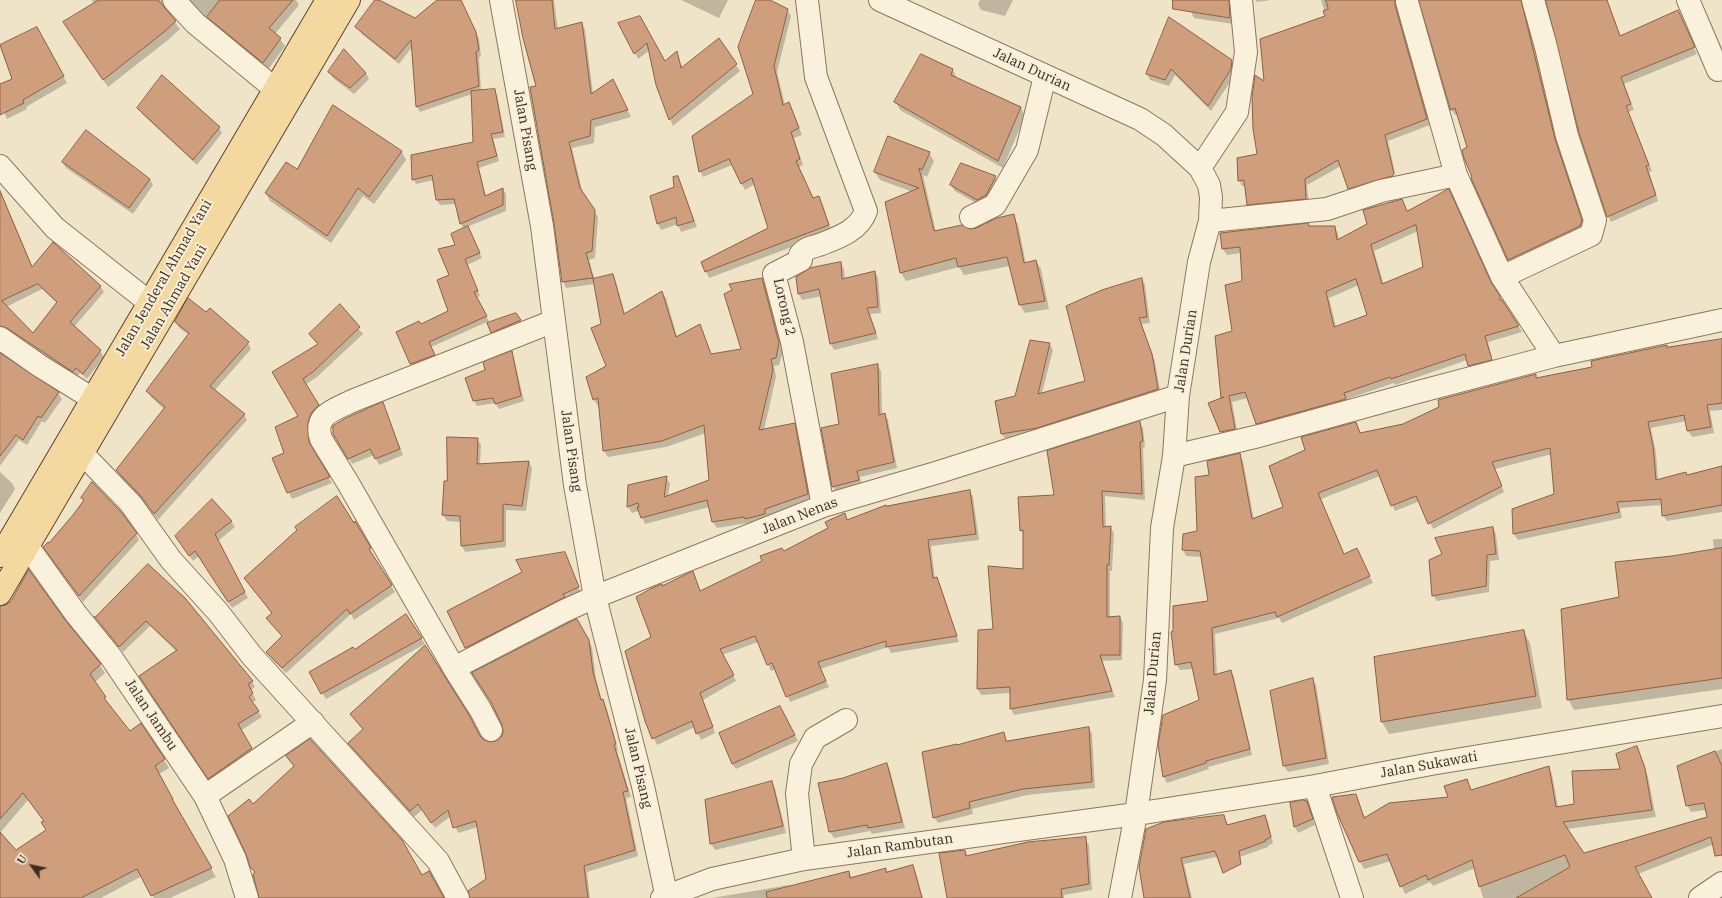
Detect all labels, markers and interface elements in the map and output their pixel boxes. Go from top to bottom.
street label: Jalan Durian [990,45,1074,95]
street label: Jalan Pisang [510,88,540,172]
street label: Jalan Jenderal Ahmad Yani [112,197,216,359]
street label: Jalan Ahmad Yani [137,242,211,352]
street label: Lorong 2 [769,277,799,337]
street label: Jalan Durian [1171,308,1201,394]
street label: Jalan Pisang [557,409,585,493]
street label: Jalan Nenas [760,494,840,538]
street label: Jalan Durian [1141,631,1165,715]
street label: Jalan Jambu [121,676,181,754]
street label: Jalan Pisang [621,726,655,810]
street label: Jalan Sukawati [1379,748,1479,782]
street label: Jalan Rambutan [846,830,954,862]
north arrow [12,846,52,886]
text: U [14,852,30,867]

